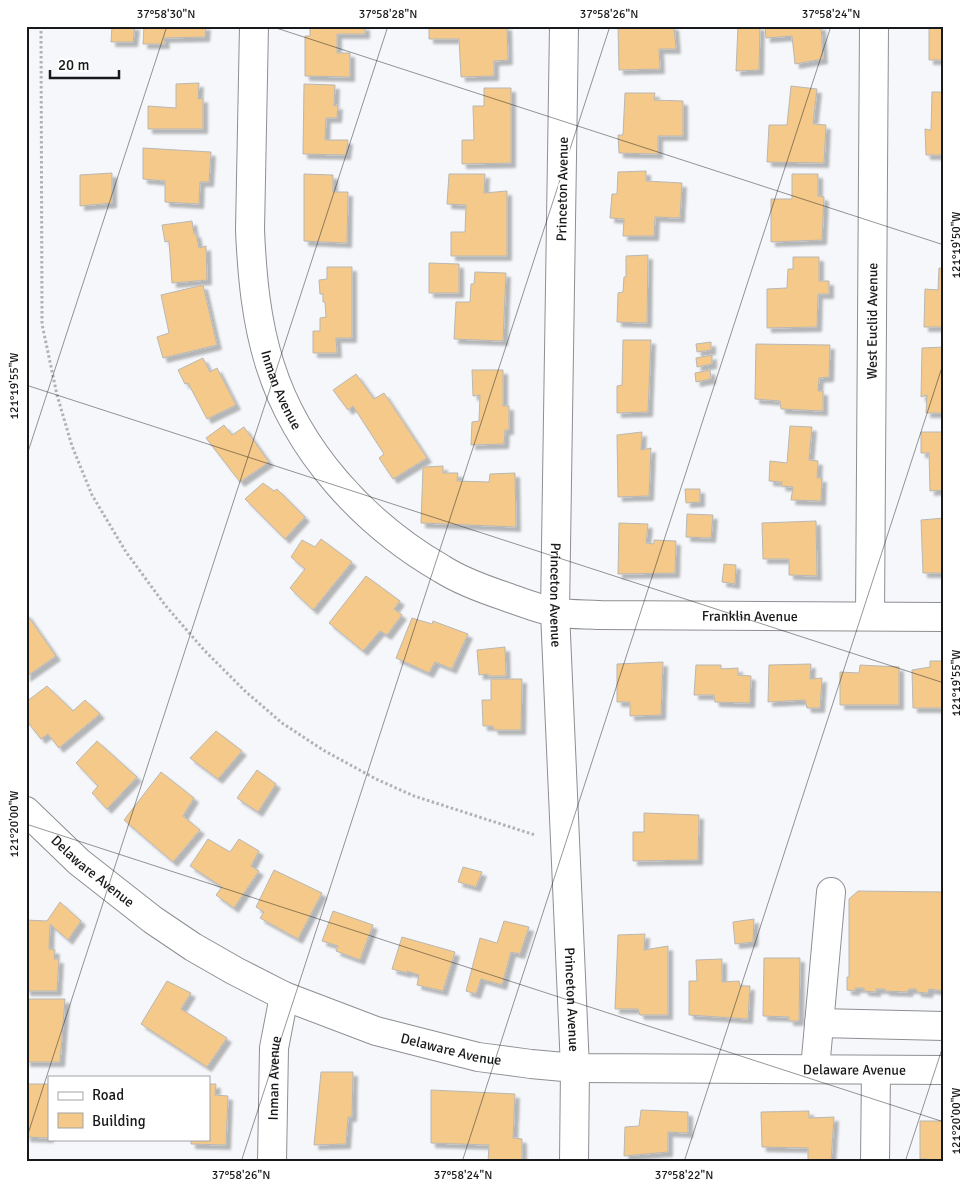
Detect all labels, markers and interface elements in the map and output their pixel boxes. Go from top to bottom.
text: 37°58'30"N [137,7,195,22]
text: 37°58'28"N [359,7,417,22]
text: 37°58'26"N [580,7,638,22]
text: 37°58'24"N [802,7,860,22]
scale bar [50,48,119,80]
text: 20 m [58,56,89,74]
street label: Princeton Avenue [553,137,572,241]
text: 121°19'50"W [949,211,964,279]
street label: West Euclid Avenue [864,263,881,379]
street label: Inman Avenue [257,348,305,433]
text: 121°19'55"W [7,352,22,420]
street label: Princeton Avenue [546,542,565,648]
street label: Franklin Avenue [702,608,798,625]
text: 121°19'55"W [949,649,964,717]
text: 121°20'00"W [7,790,22,858]
street label: Delaware Avenue [47,832,137,911]
street label: Princeton Avenue [561,947,582,1052]
street label: Delaware Avenue [399,1030,502,1069]
street label: Inman Avenue [265,1034,285,1120]
street label: Delaware Avenue [803,1061,906,1079]
legend [48,1076,210,1140]
text: Road [92,1086,124,1104]
text: 121°20'00"W [949,1087,964,1155]
text: Building [92,1112,146,1130]
text: 37°58'26"N [212,1168,270,1183]
text: 37°58'24"N [434,1168,492,1183]
text: 37°58'22"N [655,1168,713,1183]

